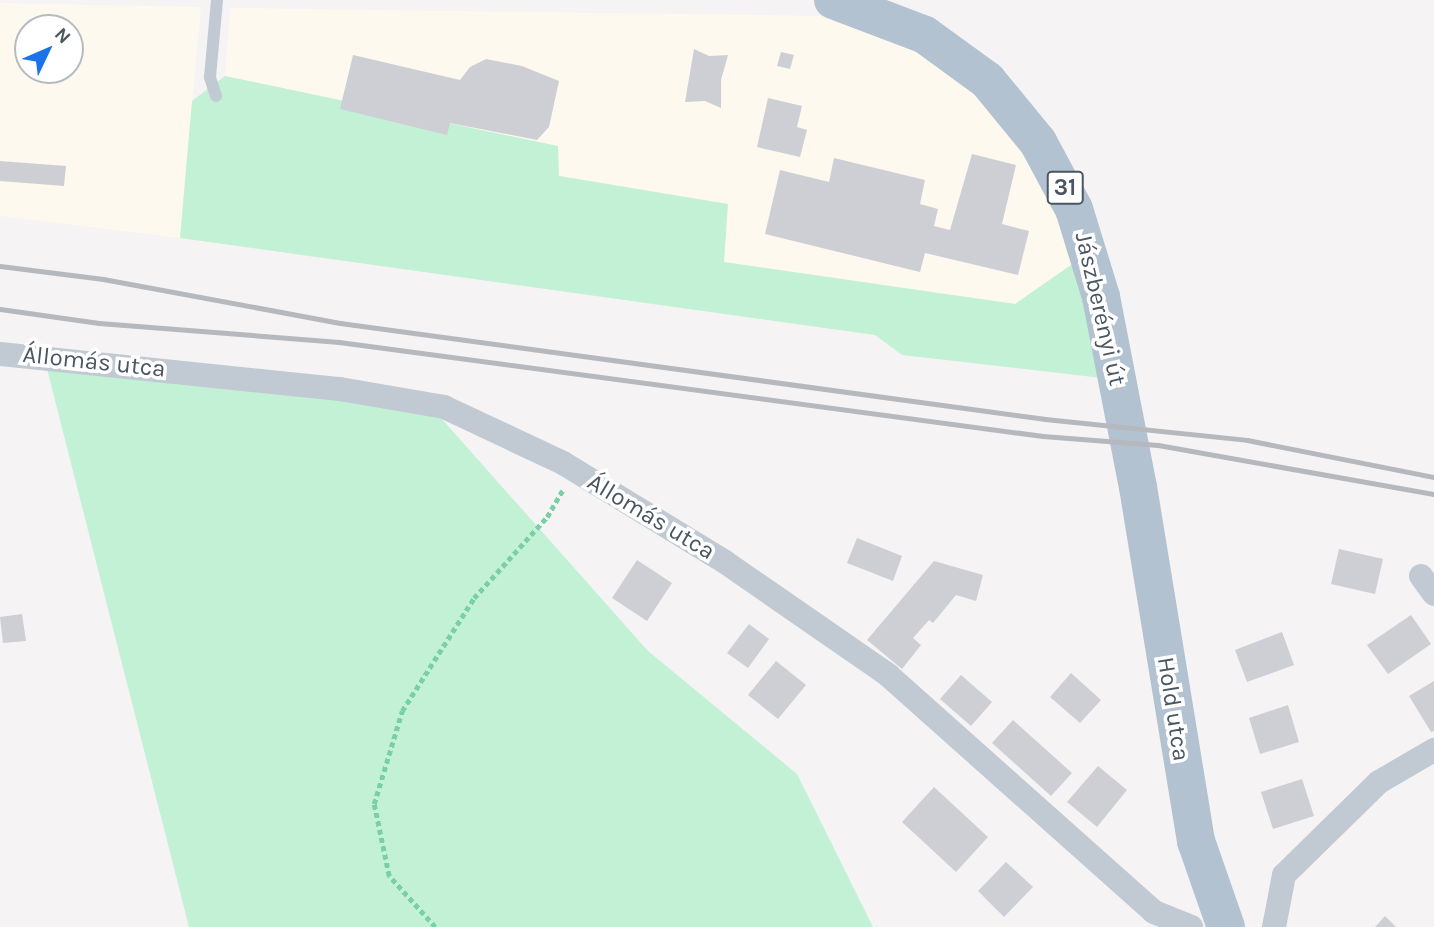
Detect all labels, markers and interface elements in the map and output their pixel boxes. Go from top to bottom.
north arrow [14,14,84,84]
text: N [50,23,75,48]
road number: 31 [1046,168,1084,208]
street label: Jászberényi út [1068,230,1132,388]
street label: Állomás utca [21,340,167,384]
street label: Állomás utca [582,468,720,566]
street label: Hold utca [1151,655,1195,763]

